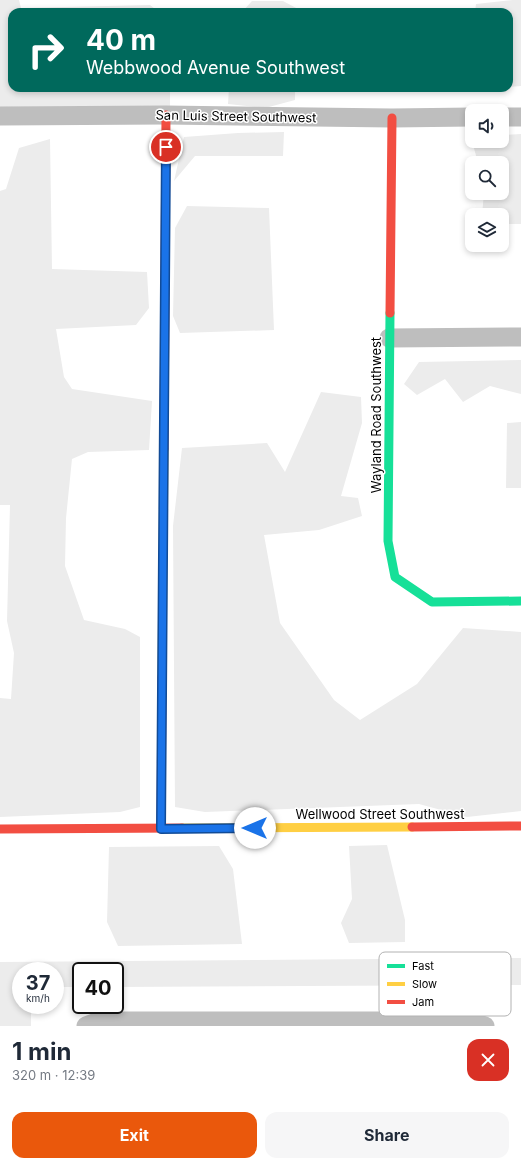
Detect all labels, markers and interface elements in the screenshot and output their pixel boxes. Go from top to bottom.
text: 40 m [86,23,156,57]
icon: right [20,24,72,76]
text: Webbwood Avenue Southwest [86,57,345,78]
map controls [465,104,509,252]
button: sound [465,104,509,148]
street label: San Luis Street Southwest [155,107,317,125]
pin [149,130,183,164]
icon: arrive [155,136,177,158]
button: search [465,156,509,200]
button: layers [465,208,509,252]
street label: Wayland Road Southwest [368,337,384,493]
street label: Wellwood Street Southwest [296,806,464,822]
position arrow [234,807,276,849]
legend [379,952,511,1016]
text: Fast [412,959,434,973]
speed limit sign: 40 [72,962,124,1014]
text: 37 [26,971,50,995]
text: Slow [412,977,437,991]
text: km/h [26,992,50,1004]
text: Jam [412,995,434,1009]
text: 1 min [12,1037,71,1066]
button: close [467,1039,509,1081]
text: 320 m · 12:39 [12,1067,95,1083]
button: Exit [12,1112,257,1158]
button: Share [265,1112,509,1158]

